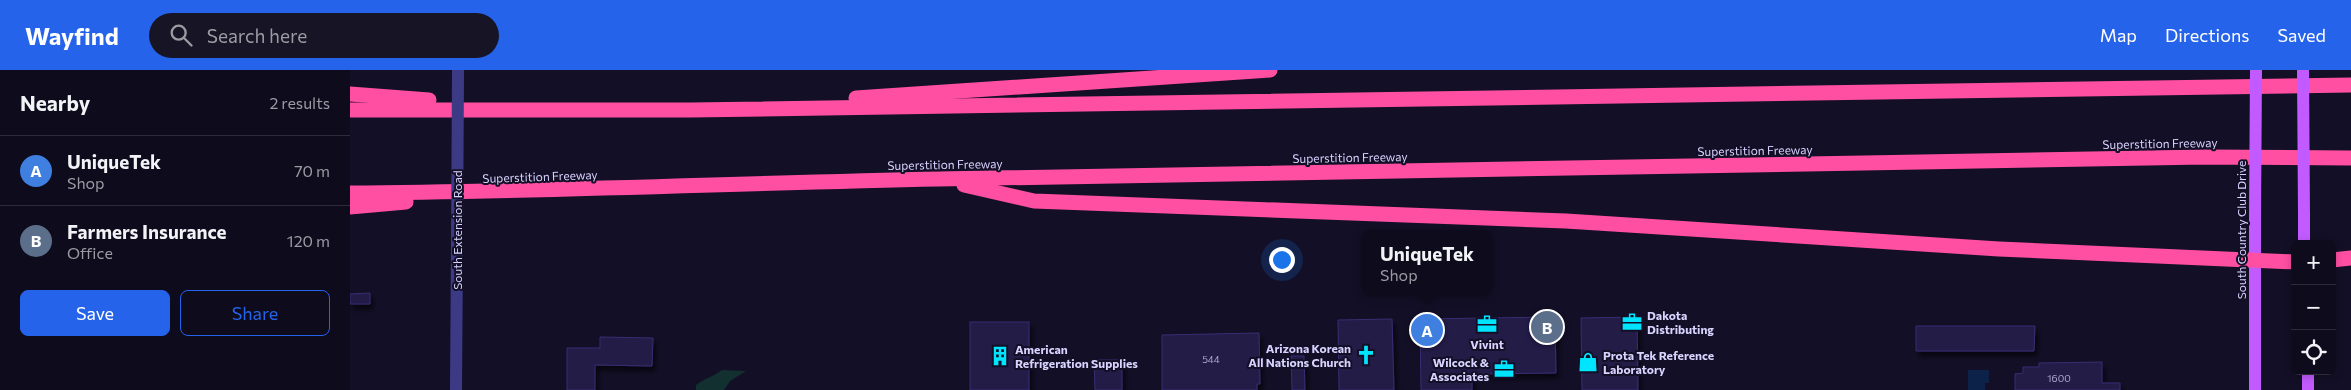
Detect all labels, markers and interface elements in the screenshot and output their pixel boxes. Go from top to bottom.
search box [149,13,499,58]
text: Wayfind [25,21,119,50]
icon: search [167,21,195,49]
text: Search here [207,24,307,47]
text: Map [2100,24,2137,46]
text: Directions [2165,24,2249,46]
text: Saved [2277,24,2326,46]
text: Nearby [20,90,90,115]
text: 2 results [269,93,330,112]
street label: Superstition Freeway [2102,135,2218,151]
street label: Superstition Freeway [1697,142,1813,158]
street label: Superstition Freeway [1292,149,1408,165]
text: UniqueTek [67,150,161,173]
street label: Superstition Freeway [887,156,1003,172]
text: A [30,161,42,180]
text: 70 m [294,161,330,180]
street label: South Country Club Drive [2234,161,2248,299]
street label: Superstition Freeway [482,167,598,185]
street label: South Extension Road [450,170,464,290]
text: Shop [67,173,105,192]
text: Farmers Insurance [67,220,227,243]
popup [1362,230,1492,295]
text: B [31,231,41,250]
text: 120 m [287,231,330,250]
map controls [2291,240,2336,375]
button: + [2291,240,2336,285]
text: UniqueTek [1380,242,1474,265]
text: Office [67,243,113,262]
your location [1269,247,1295,273]
text: Shop [1380,265,1418,284]
button: − [2291,285,2336,330]
button: Save [20,290,170,336]
button: Share [180,290,330,336]
pin: B [1531,308,1563,346]
place label: Dakota Distributing [1647,308,1714,336]
pin: A [1411,311,1443,349]
office icon: Dakota Distributing [1621,311,1643,333]
office icon: Vivint [1476,313,1498,335]
button: locate [2291,330,2336,375]
place label: Vivint [1470,337,1504,351]
place label: Arizona Korean All Nations Church [1248,341,1351,369]
place label: American Refrigeration Supplies [1015,342,1138,370]
church icon: Arizona Korean All Nations Church [1355,344,1377,366]
building icon: American Refrigeration Supplies [989,345,1011,367]
place label: Prota Tek Reference Laboratory [1603,348,1714,376]
shop icon: Prota Tek Reference Laboratory [1577,351,1599,373]
house number: 544 [1202,353,1220,365]
place label: Wilcock & Associates [1430,355,1490,383]
office icon: Wilcock & Associates [1493,358,1515,380]
house number: 1600 [2047,372,2071,384]

